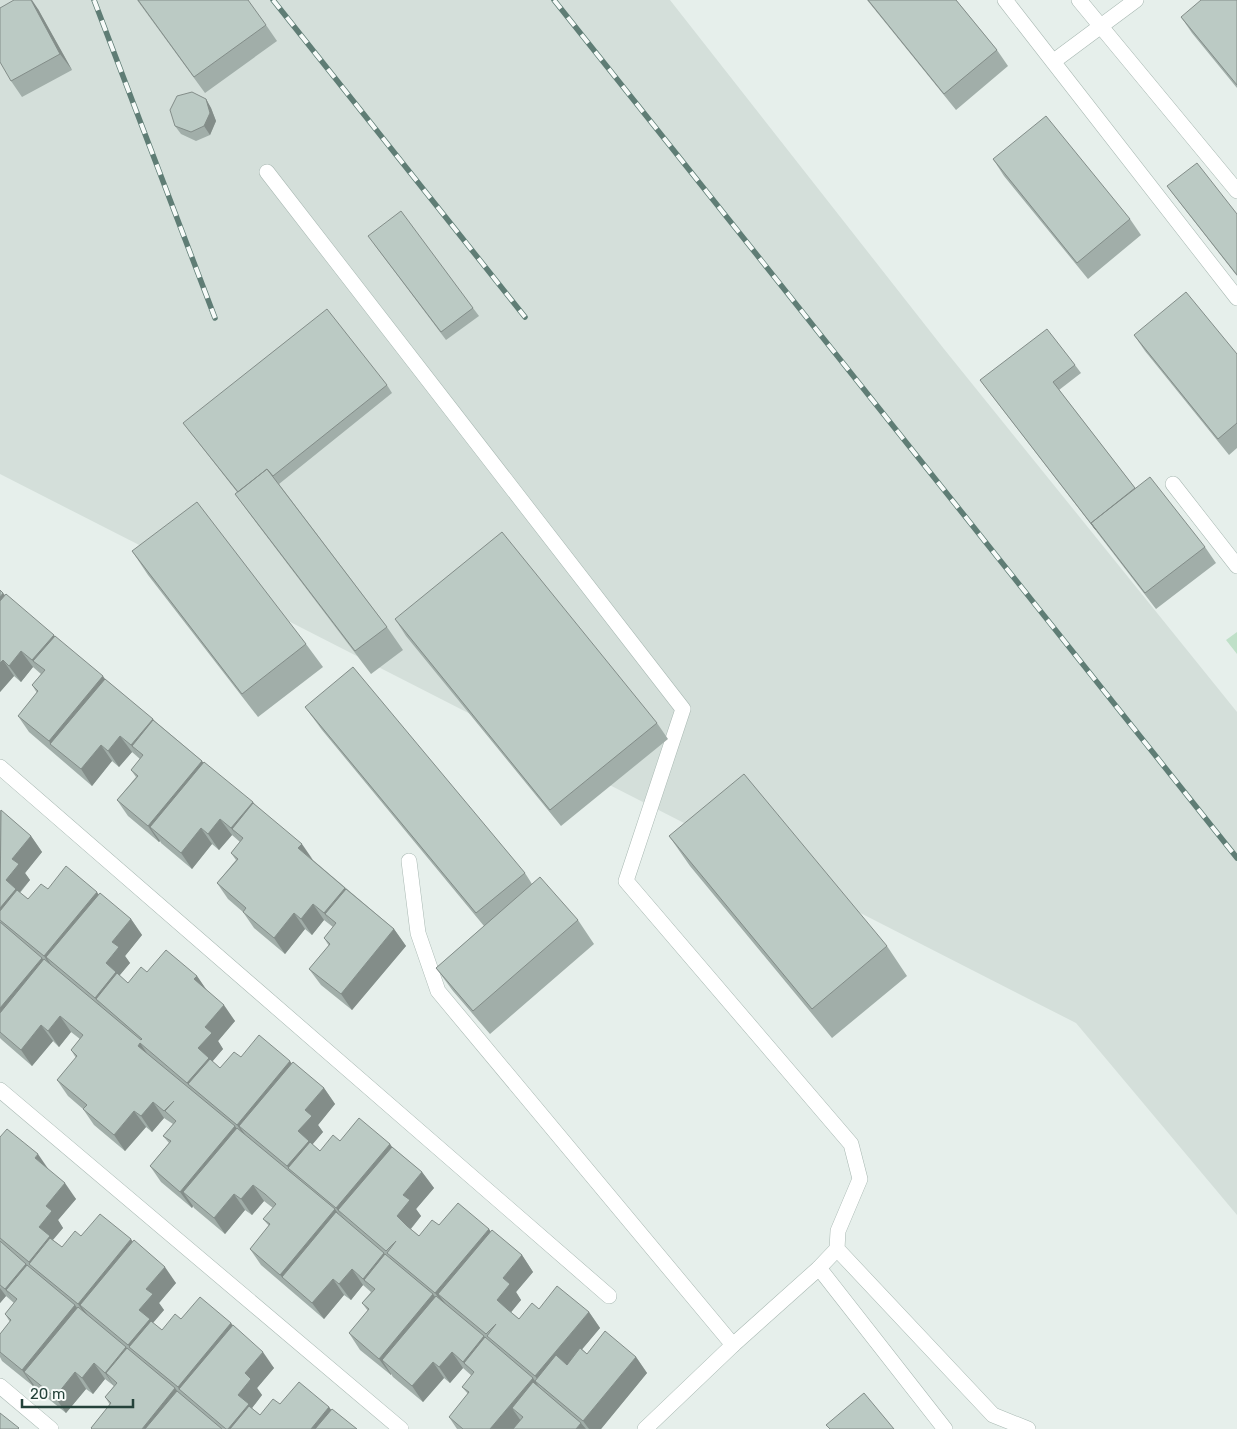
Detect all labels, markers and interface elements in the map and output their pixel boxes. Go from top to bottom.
scale bar [22,1376,134,1408]
text: 20 m [30,1385,65,1403]

